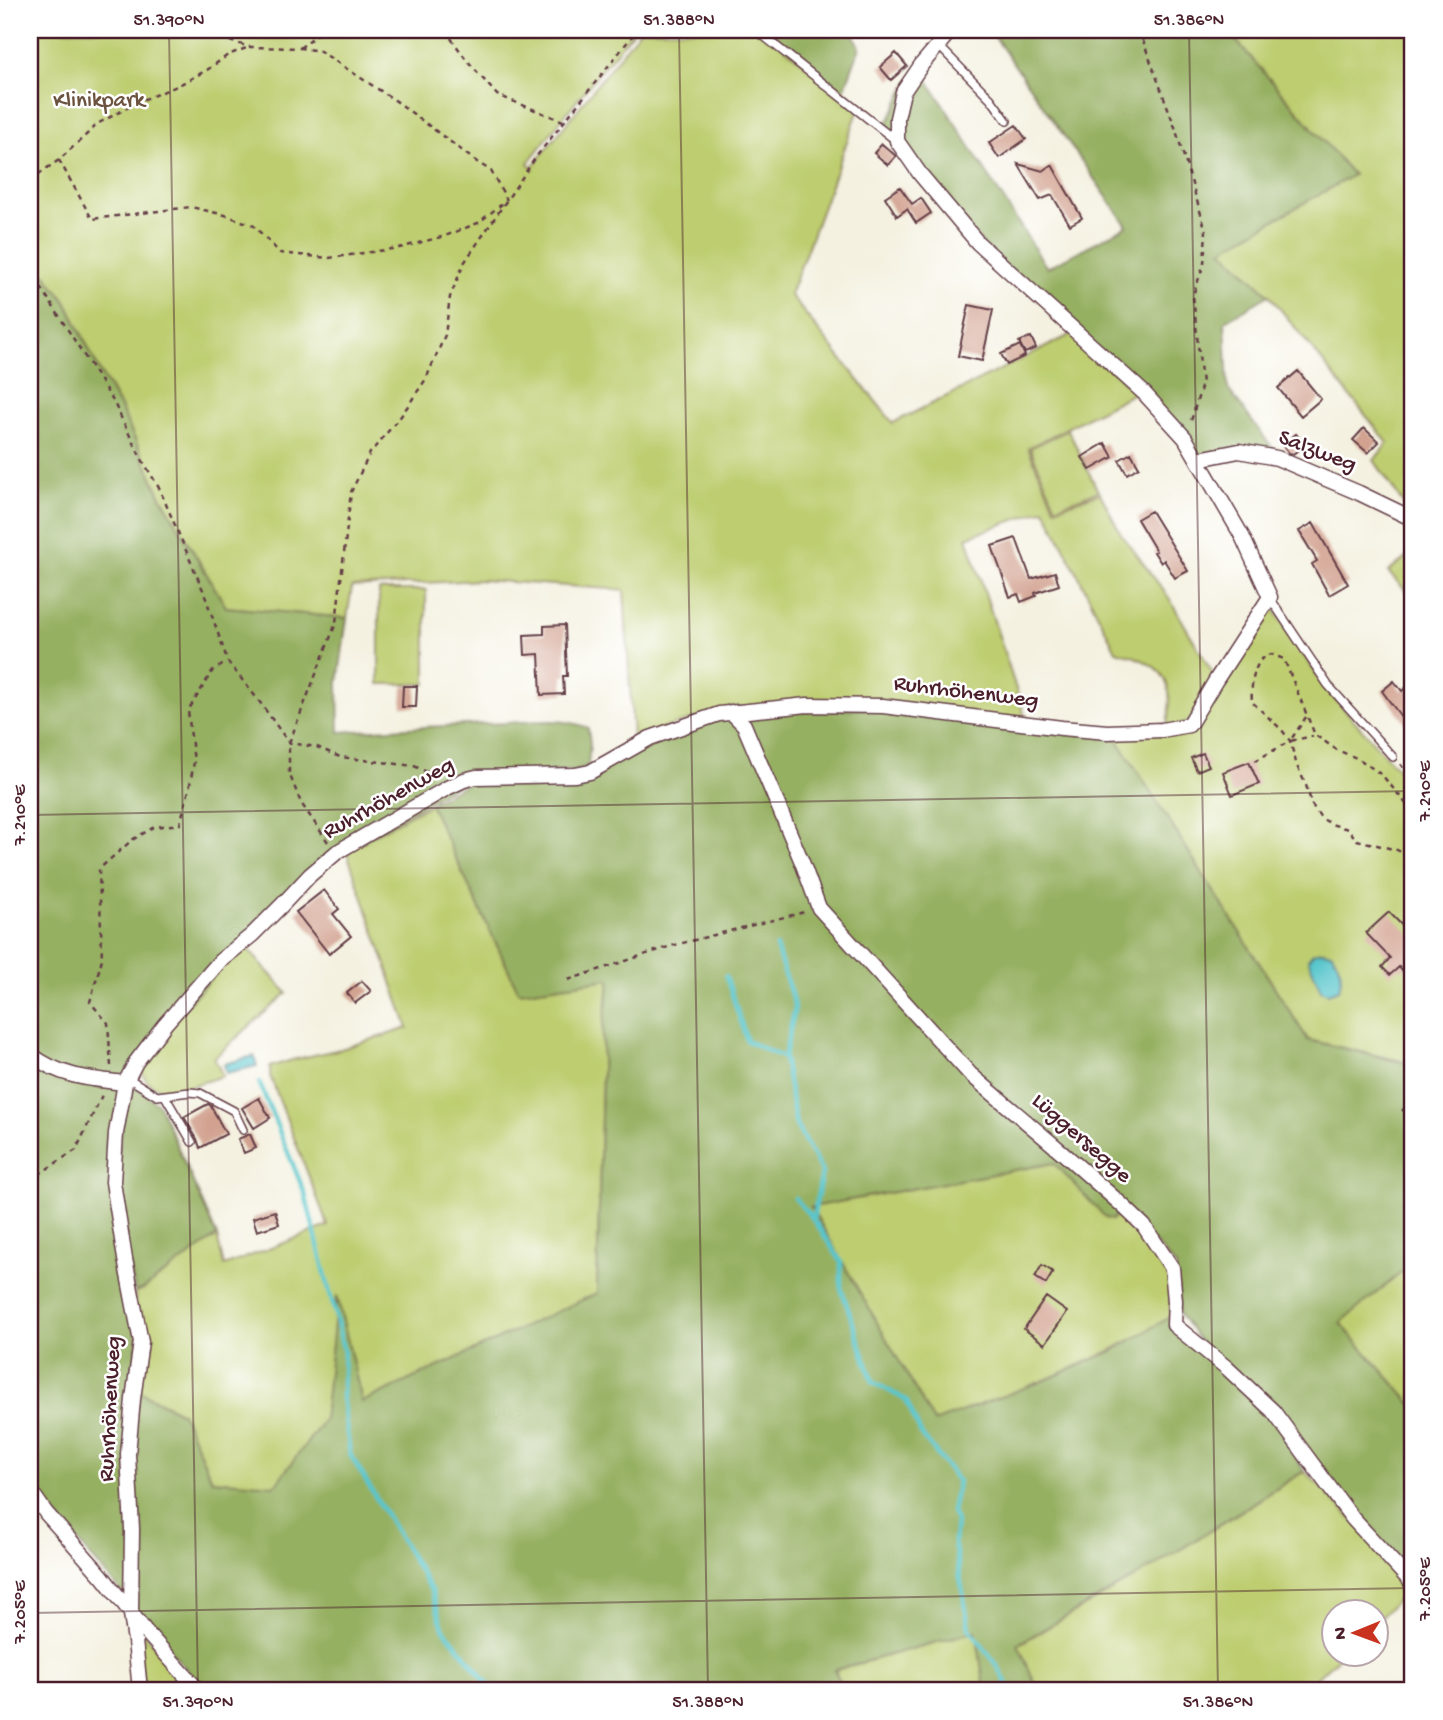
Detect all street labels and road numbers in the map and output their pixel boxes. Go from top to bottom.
street label: Salzweg [1274,425,1360,479]
street label: Ruhrhöhenweg [892,671,1040,715]
street label: Ruhrhöhenweg [319,752,459,846]
street label: Lüggersegge [1025,1088,1137,1191]
street label: Ruhrhöhenweg [94,1336,128,1482]

